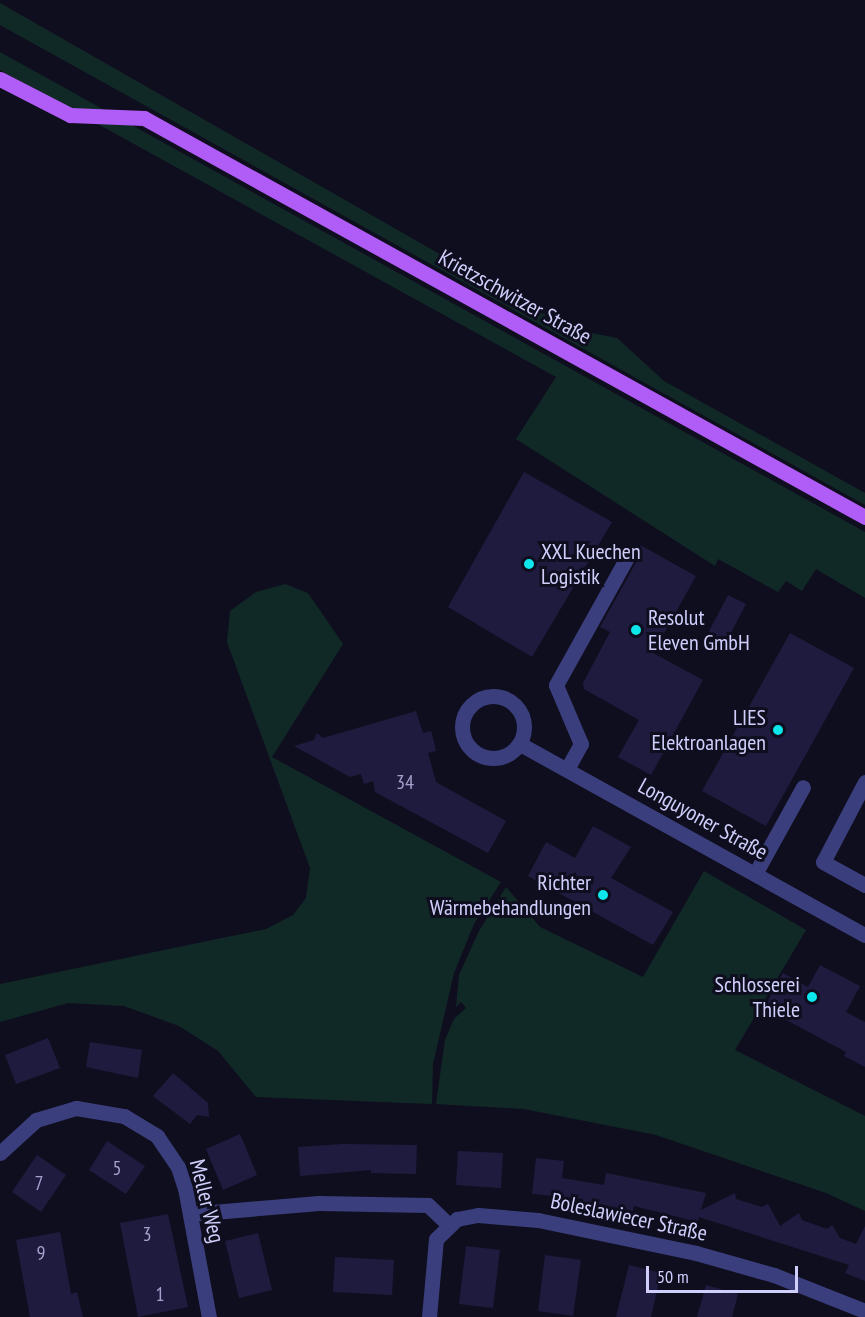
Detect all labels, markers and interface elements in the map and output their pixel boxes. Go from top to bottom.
street label: Krietzschwitzer Straße [434,244,596,350]
place label: XXL Kuechen Logistik [541,538,641,590]
marker: XXL Kuechen Logistik [522,557,536,571]
place label: Resolut Eleven GmbH [648,604,750,656]
marker: Resolut Eleven GmbH [629,623,643,637]
place label: LIES Elektroanlagen [652,704,766,756]
marker: LIES Elektroanlagen [771,723,785,737]
house number: 34 [396,770,414,794]
street label: Longuyoner Straße [634,773,772,865]
place label: Richter Wärmebehandlungen [430,869,591,920]
marker: Richter Wärmebehandlungen [596,888,610,902]
place label: Schlosserei Thiele [715,971,800,1022]
marker: Schlosserei Thiele [805,990,819,1004]
house number: 5 [113,1156,121,1180]
street label: Meller Weg [184,1156,230,1246]
house number: 7 [35,1171,43,1195]
street label: Boleslawiecer Straße [548,1188,710,1246]
house number: 3 [143,1222,151,1246]
house number: 9 [37,1241,45,1265]
scale bar [649,1254,800,1292]
text: 50 m [657,1265,689,1288]
house number: 1 [156,1282,164,1306]

